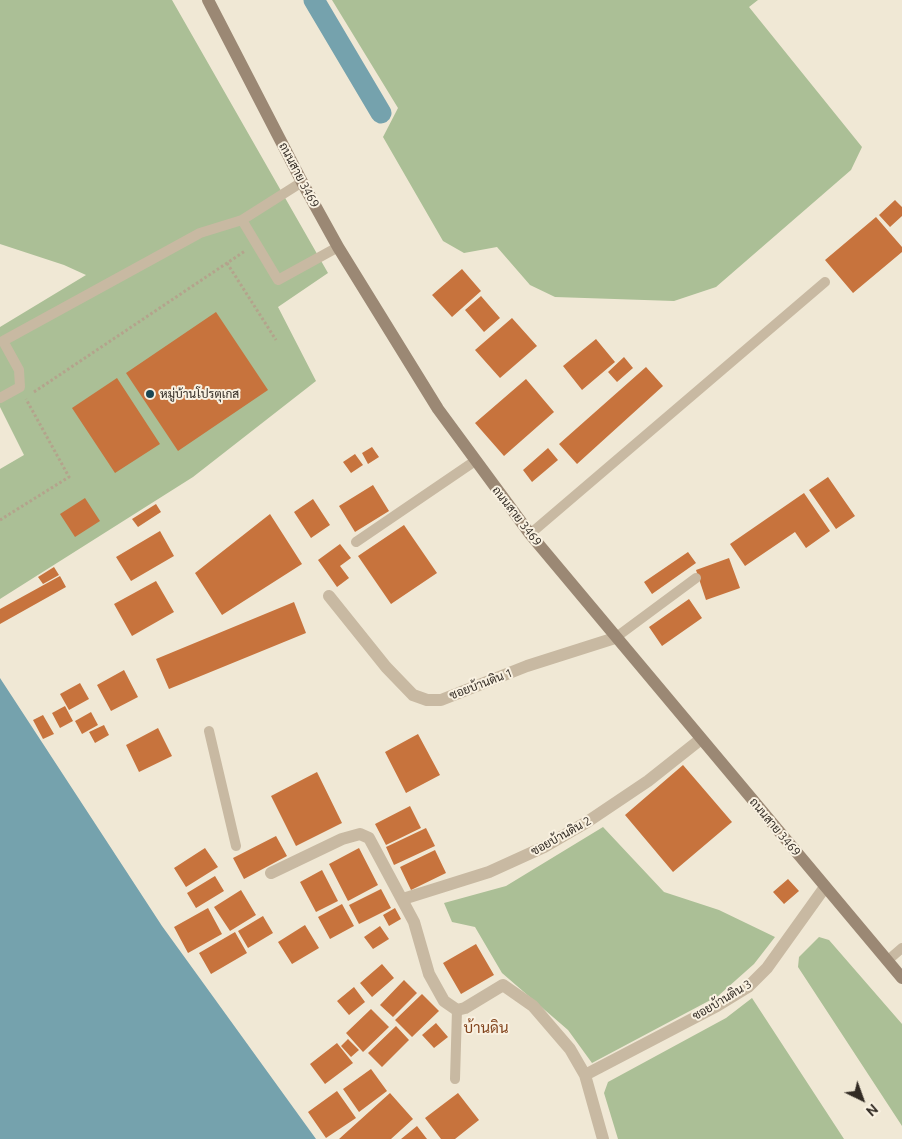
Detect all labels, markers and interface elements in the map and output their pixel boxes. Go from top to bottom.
street label: ถนนสาย 3469 [276,140,322,210]
place label: หมู่บ้านโปรตุเกส [160,387,239,401]
marker: หมู่บ้านโปรตุเกส [144,388,156,400]
street label: ถนนสาย 3469 [489,483,545,549]
street label: ซอยบ้านดิน 1 [447,665,515,703]
street label: ถนนสาย 3469 [746,795,804,859]
street label: ซอยบ้านดิน 2 [528,814,594,858]
street label: ซอยบ้านดิน 3 [690,977,754,1023]
district label: บ้านดิน [464,1019,508,1037]
north arrow [837,1074,887,1124]
text: N [863,1101,881,1120]

